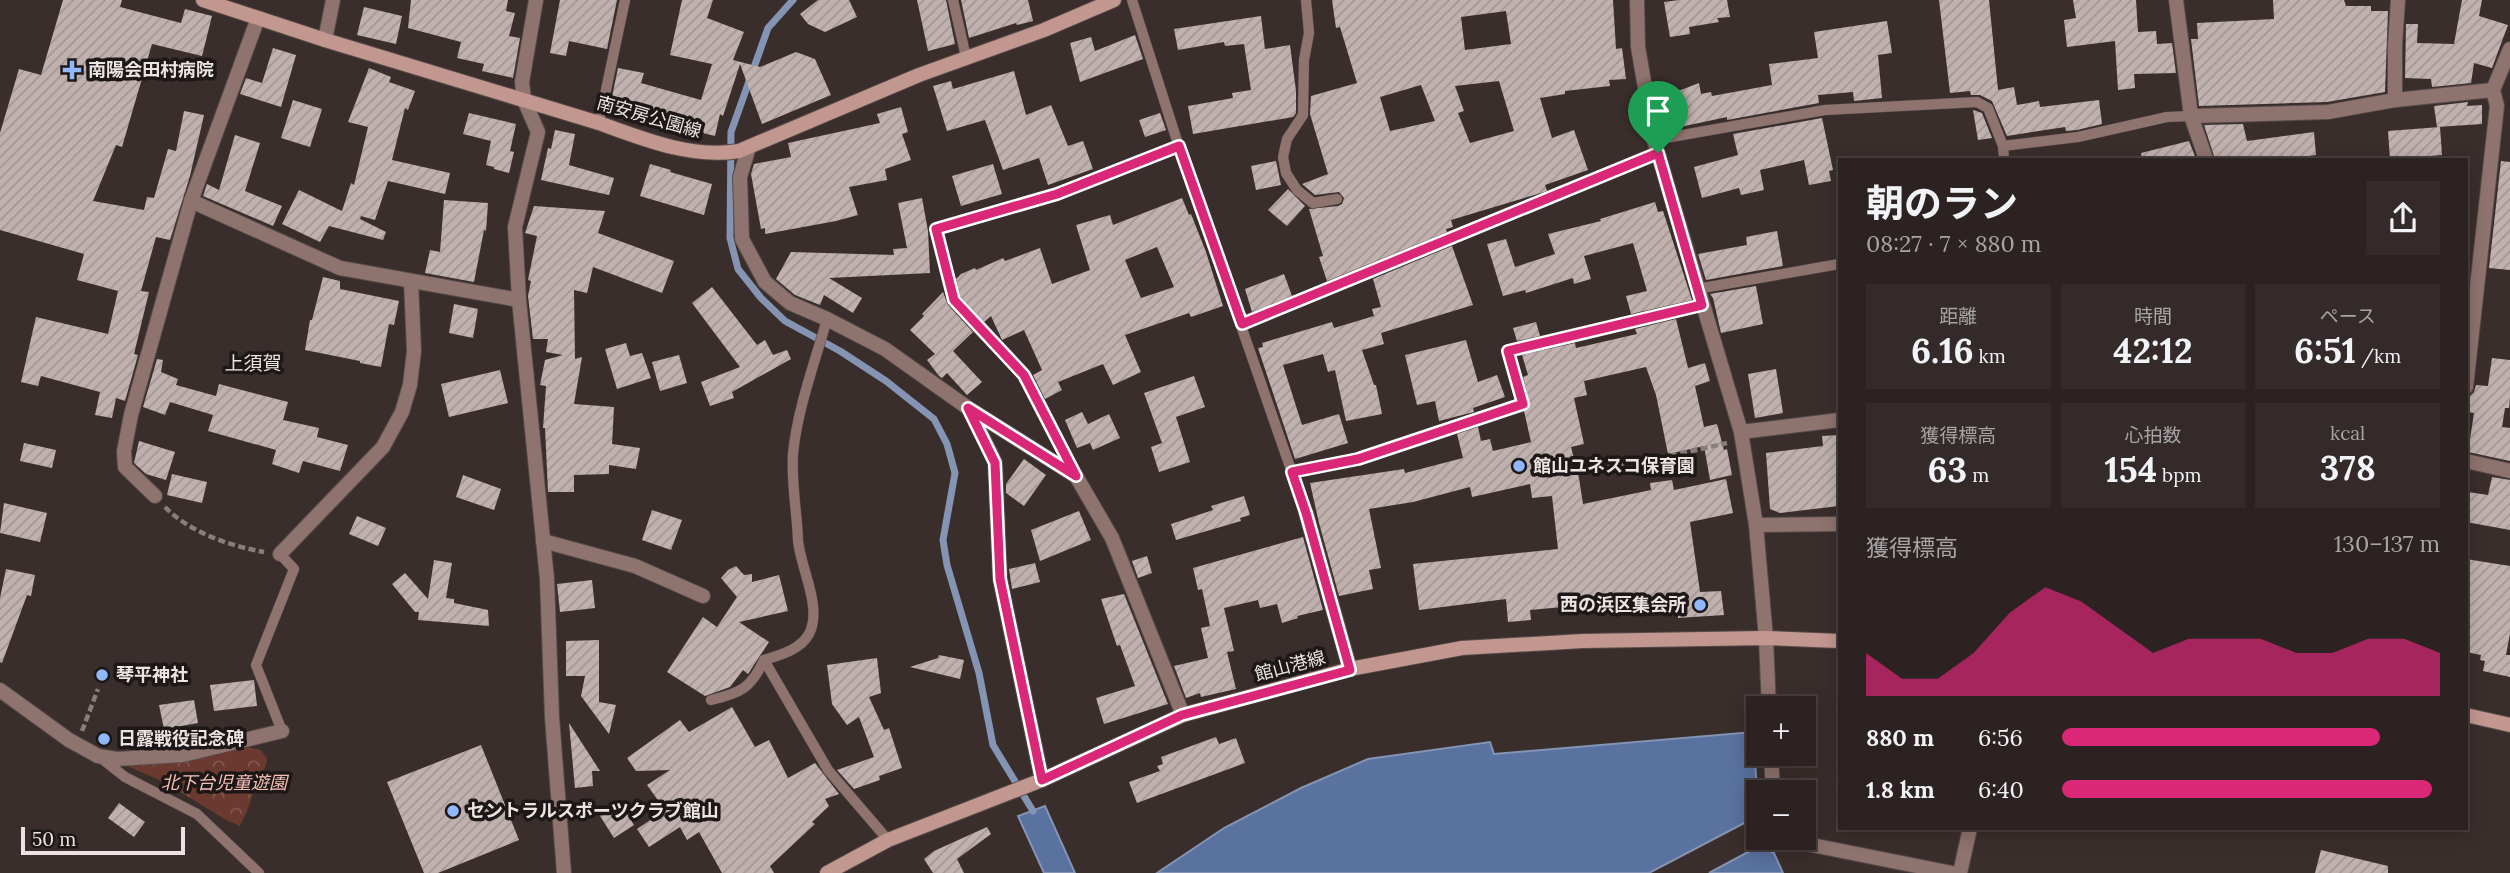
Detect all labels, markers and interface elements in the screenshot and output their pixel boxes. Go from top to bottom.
place label: 南陽会田村病院 [88,58,214,81]
marker: 南陽会田村病院 [62,60,82,80]
pin [1628,81,1688,153]
street label: 南安房公園線 [594,91,704,142]
icon: arrive [1639,92,1677,130]
text: 朝のラン [1866,179,2018,227]
button: share [2366,181,2440,255]
text: 08:27 · 7 × 880 m [1866,229,2041,258]
text: 距離 [1939,304,1977,328]
text: 時間 [2134,304,2172,328]
text: ペース [2320,304,2376,328]
text: 6.16 [1911,328,1974,373]
text: 42:12 [2113,328,2193,373]
text: 6:51 [2294,328,2356,373]
text: km [1974,344,2006,368]
text: /km [2356,344,2401,368]
district label: 上須賀 [224,351,282,375]
text: kcal [2330,421,2365,445]
text: 獲得標高 [1920,423,1996,447]
text: 心拍数 [2124,423,2182,447]
text: 378 [2320,445,2376,490]
text: 63 [1927,447,1967,492]
text: 154 [2104,447,2157,492]
place label: 館山ユネスコ保育園 [1533,454,1695,477]
marker: 館山ユネスコ保育園 [1511,458,1527,474]
text: m [1967,463,1989,487]
text: bpm [2157,463,2202,487]
text: 130–137 m [2334,529,2440,558]
text: 獲得標高 [1866,533,1958,562]
place label: 西の浜区集会所 [1560,593,1686,616]
marker: 西の浜区集会所 [1692,597,1708,613]
street label: 館山港線 [1252,645,1328,686]
place label: 琴平神社 [116,663,188,686]
marker: 琴平神社 [94,667,110,683]
map controls [1746,696,1816,850]
button: + [1746,696,1816,766]
text: 880 m [1866,723,1934,752]
text: 6:56 [1978,723,2023,752]
place label: 日露戦役記念碑 [118,727,244,750]
marker: 日露戦役記念碑 [96,731,112,747]
park label: 北下台児童遊園 [161,771,290,794]
text: 1.8 km [1866,775,1935,804]
text: 6:40 [1978,775,2024,804]
button: − [1746,780,1816,850]
place label: セントラルスポーツクラブ館山 [467,799,719,822]
marker: セントラルスポーツクラブ館山 [445,803,461,819]
scale bar [21,824,186,856]
text: 50 m [32,827,76,851]

